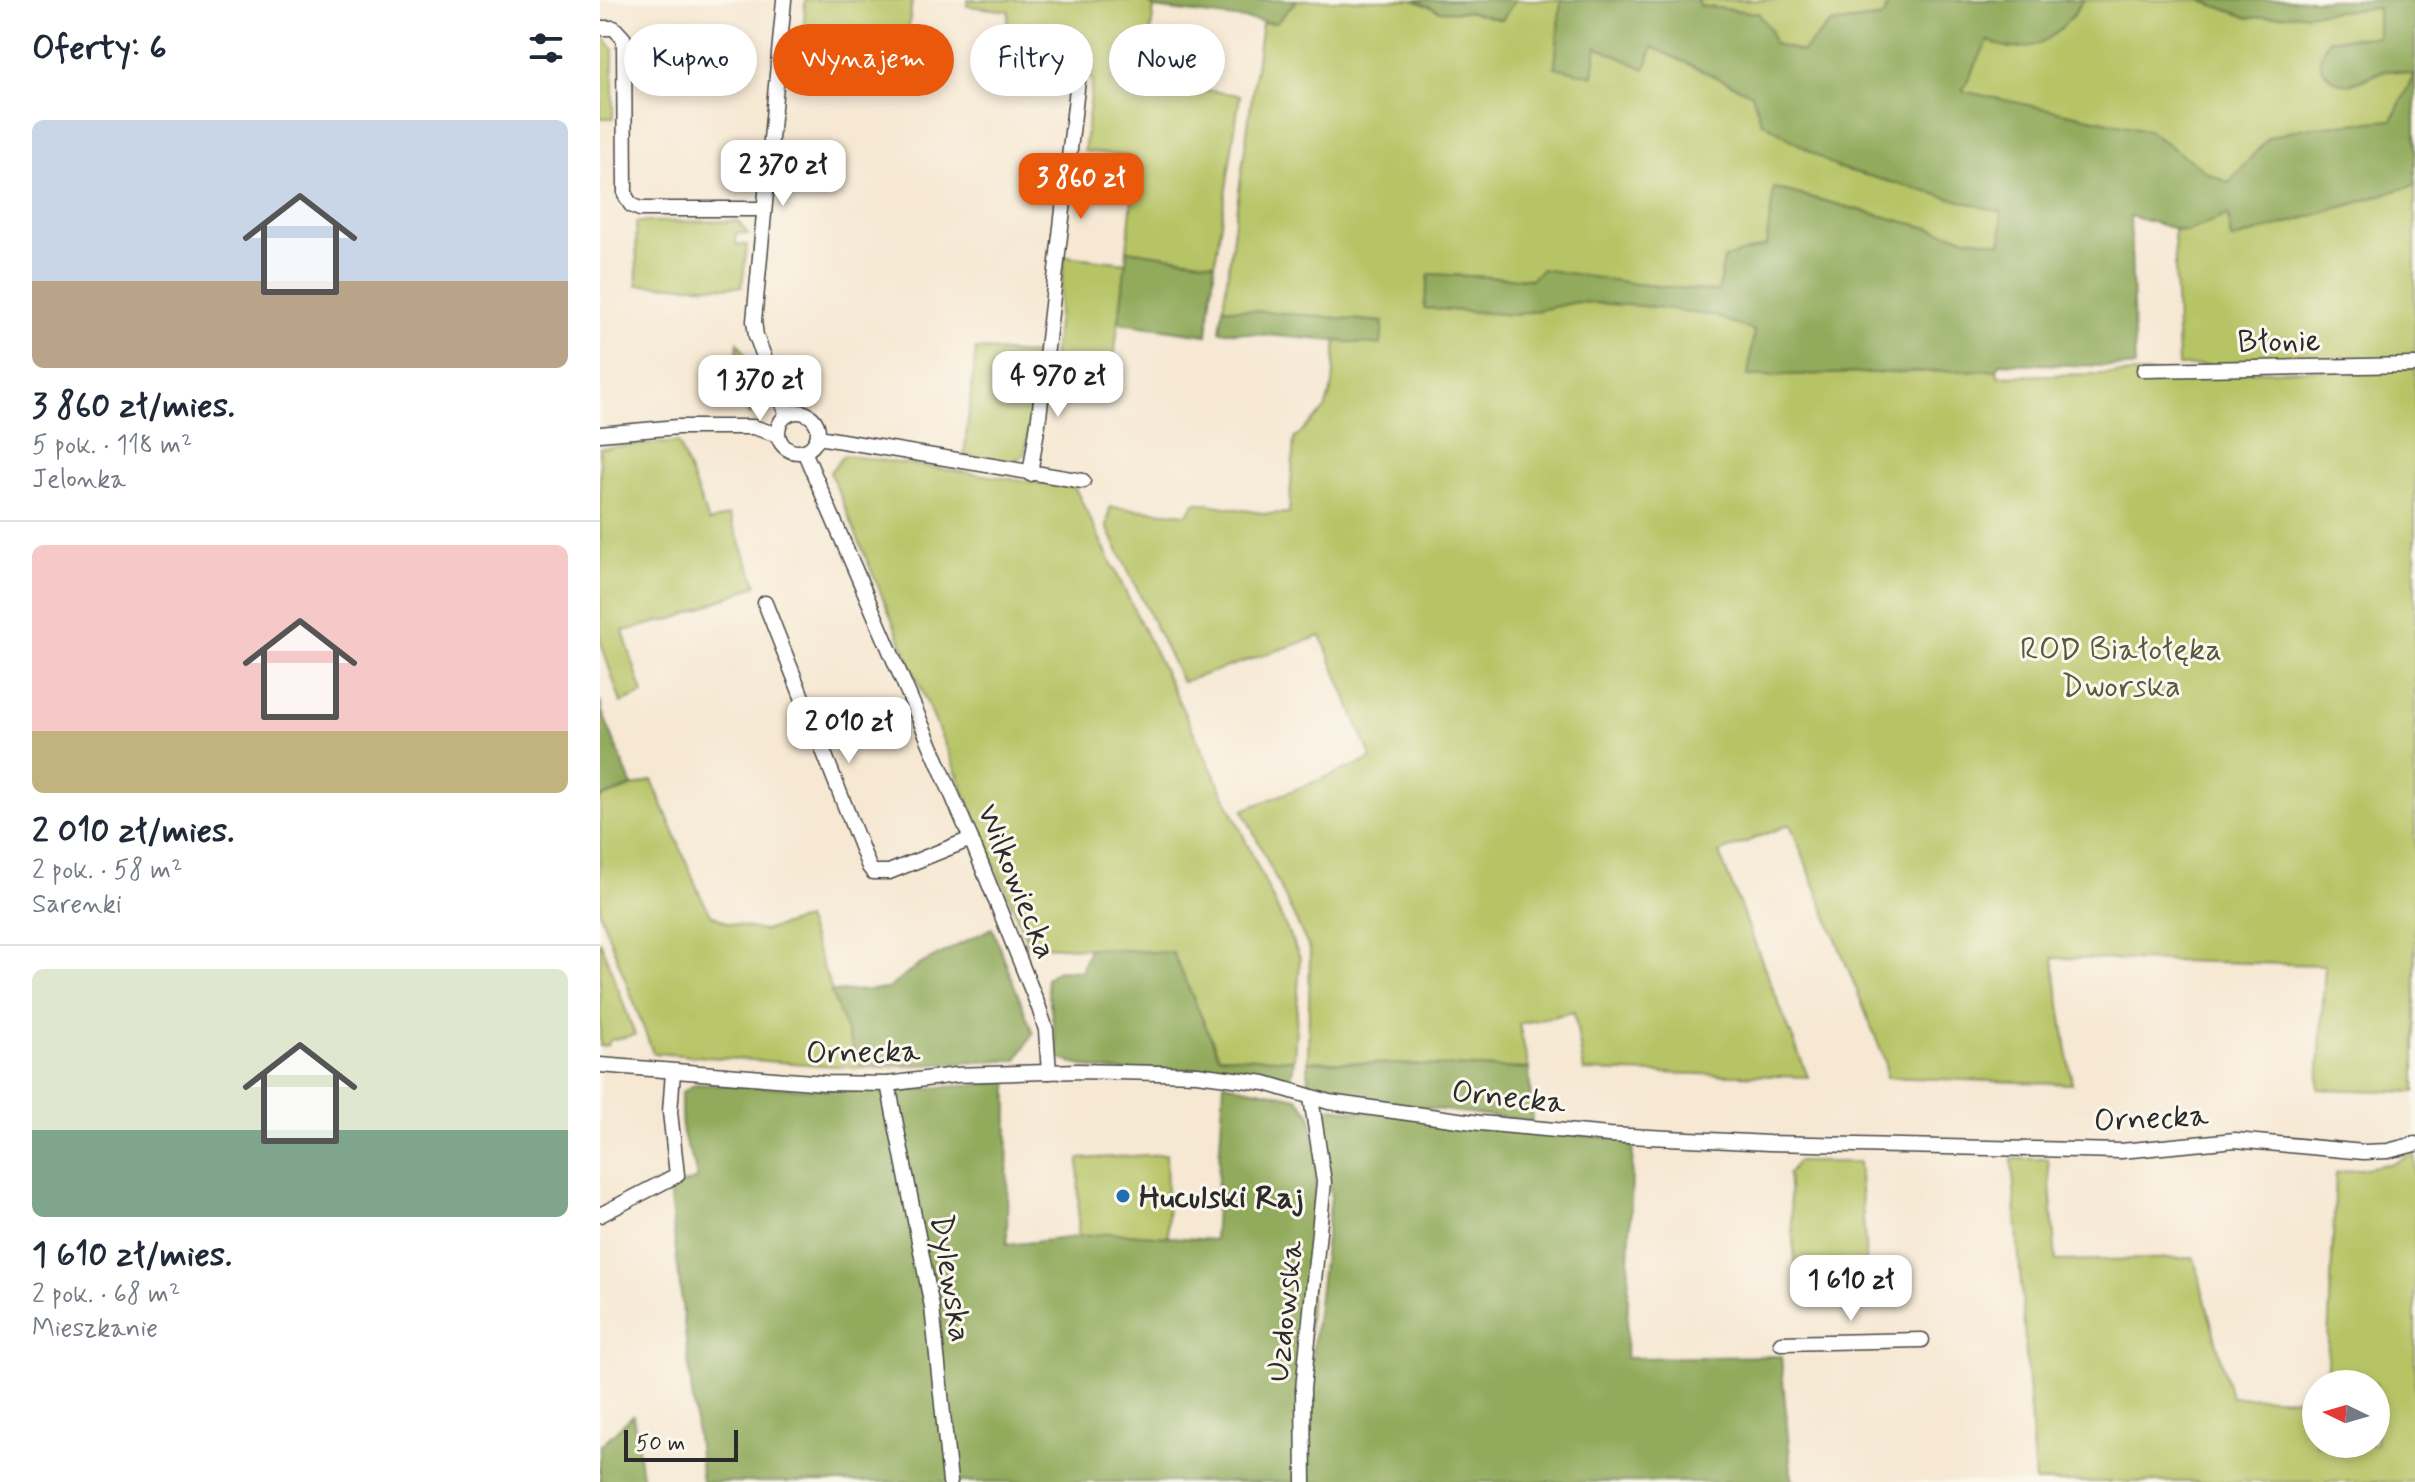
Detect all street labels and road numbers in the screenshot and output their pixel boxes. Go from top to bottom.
street label: Błonie [2237,320,2321,364]
street label: Wilkowiecka [966,798,1066,965]
street label: Ornecka [805,1031,922,1075]
street label: Ornecka [1450,1071,1569,1125]
street label: Ornecka [2093,1095,2210,1143]
street label: Dylewska [919,1212,981,1345]
street label: Uzdowska [1258,1237,1314,1384]

